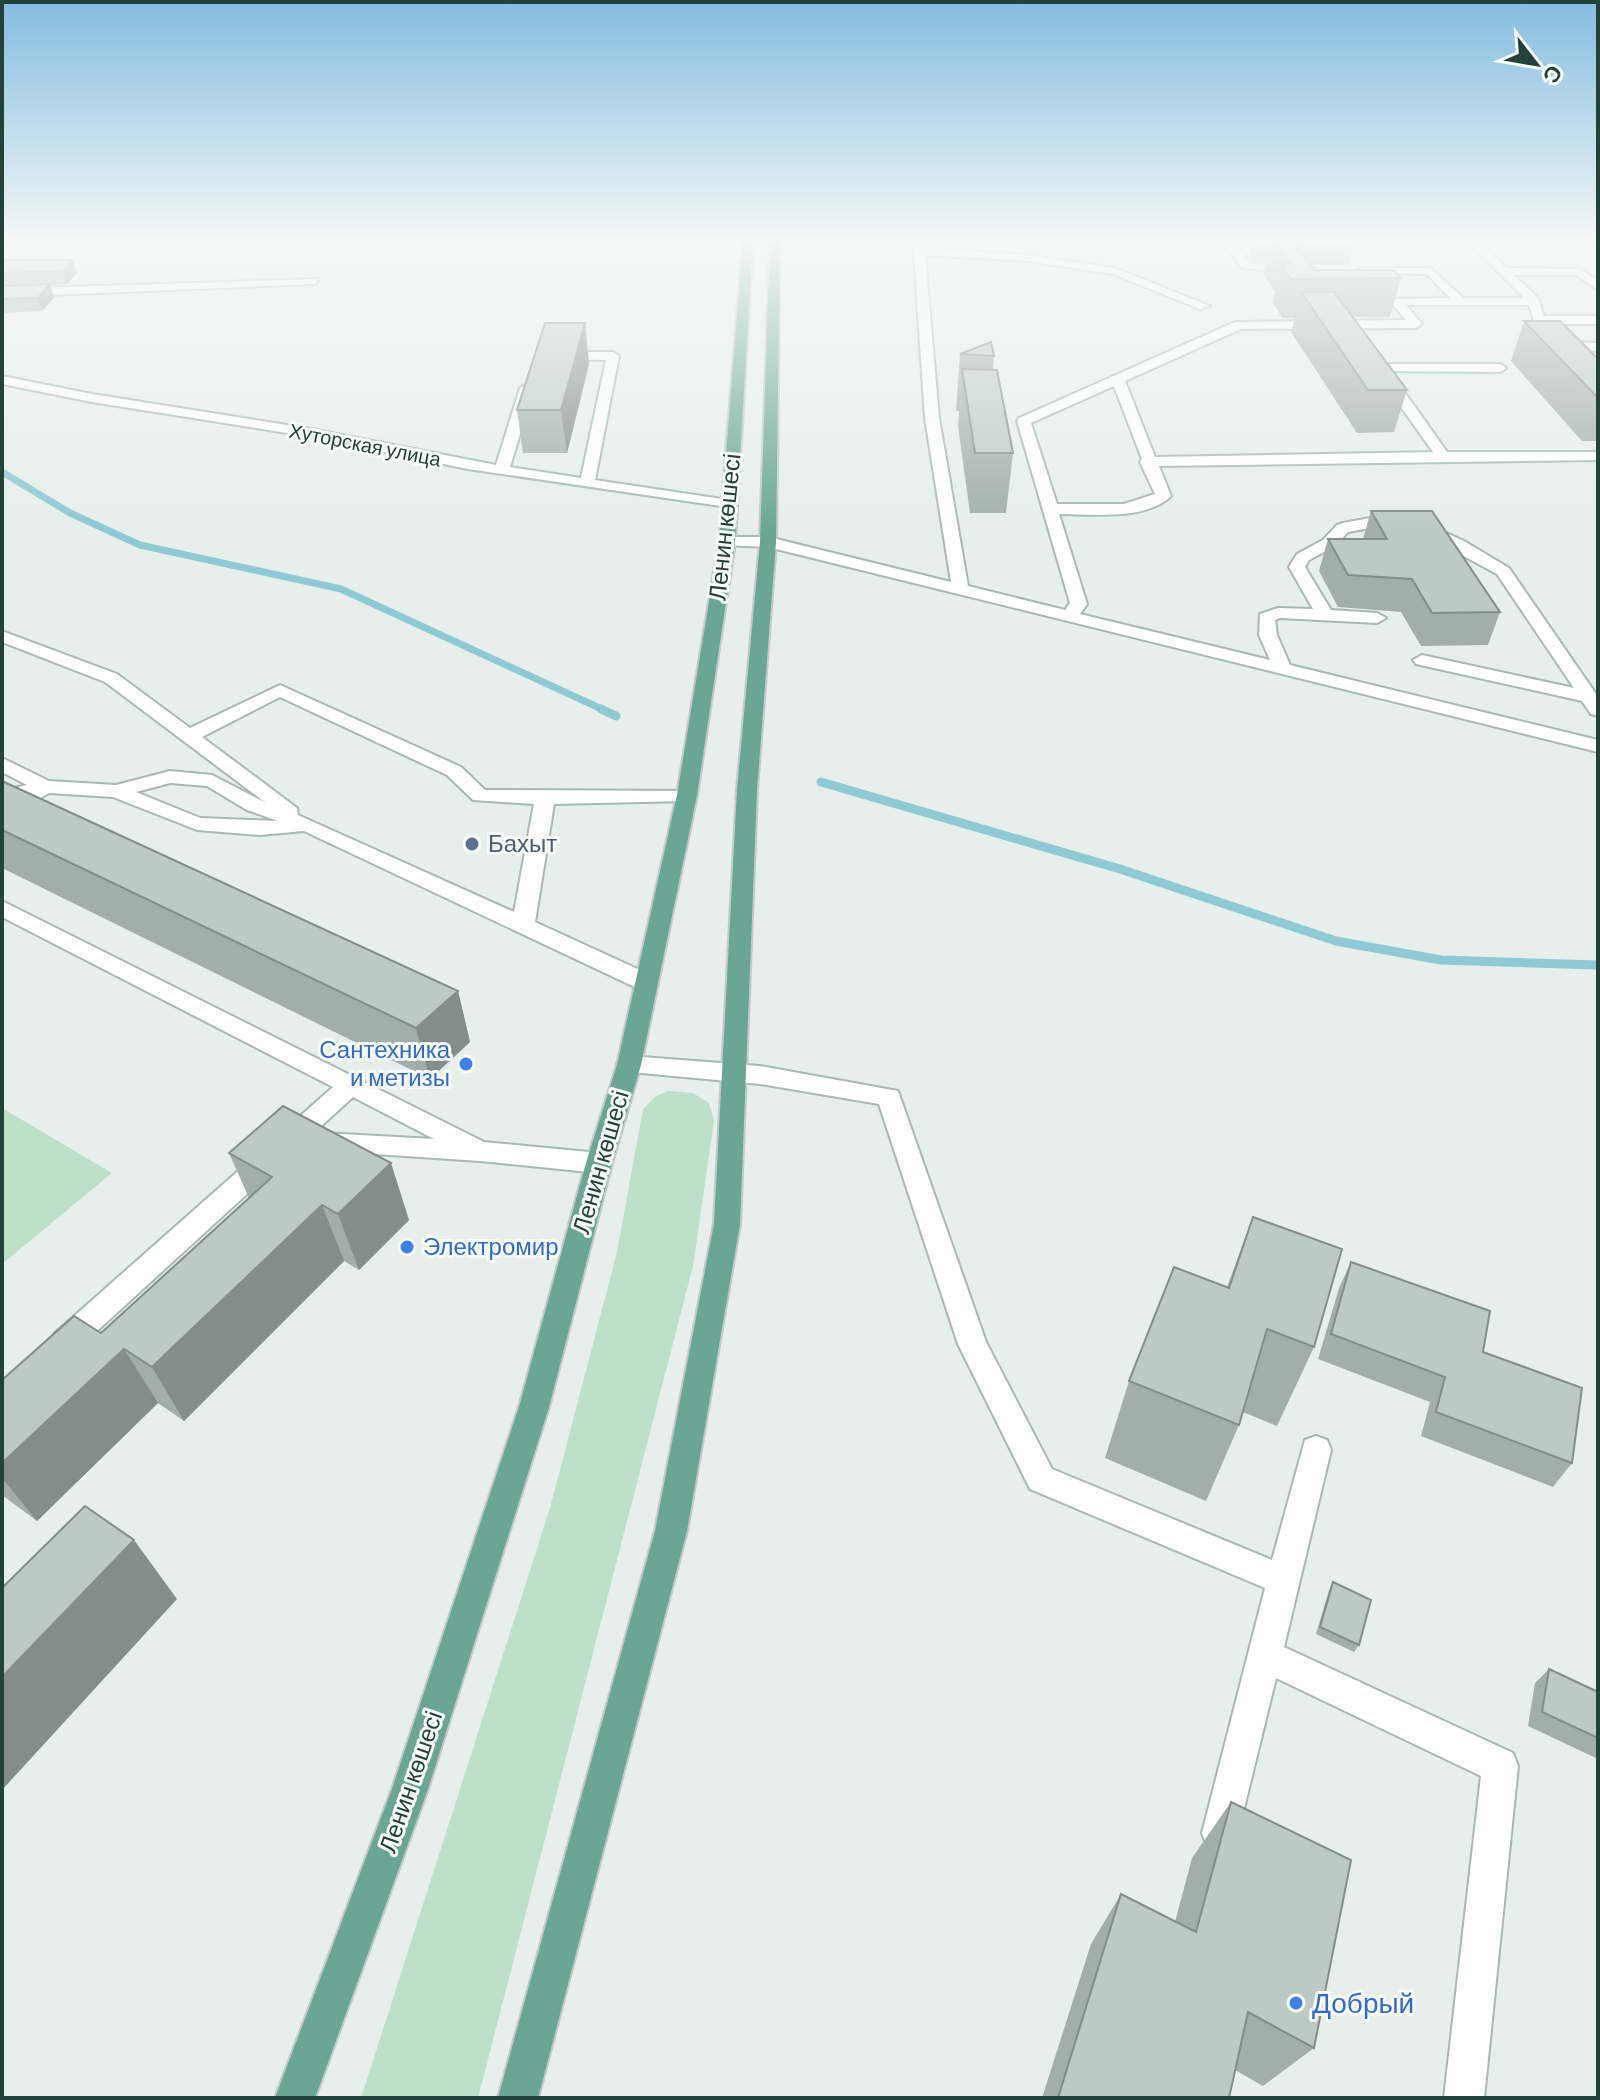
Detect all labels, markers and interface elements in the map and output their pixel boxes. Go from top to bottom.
north arrow [1496,24,1576,104]
text: С [1539,61,1569,88]
street label: Хуторская улица [287,418,444,471]
street label: Ленин көшесі [701,452,746,602]
place label: Бахыт [488,828,557,857]
marker: Бахыт [463,835,481,853]
place label: Сантехника и метизы [319,1034,451,1091]
marker: Сантехника и метизы [457,1055,475,1073]
street label: Ленин көшесі [565,1087,634,1237]
place label: Электромир [423,1231,559,1260]
marker: Электромир [398,1238,416,1256]
street label: Ленин көшесі [372,1707,447,1856]
place label: Добрый [1312,1985,1414,2019]
marker: Добрый [1287,1994,1305,2012]

